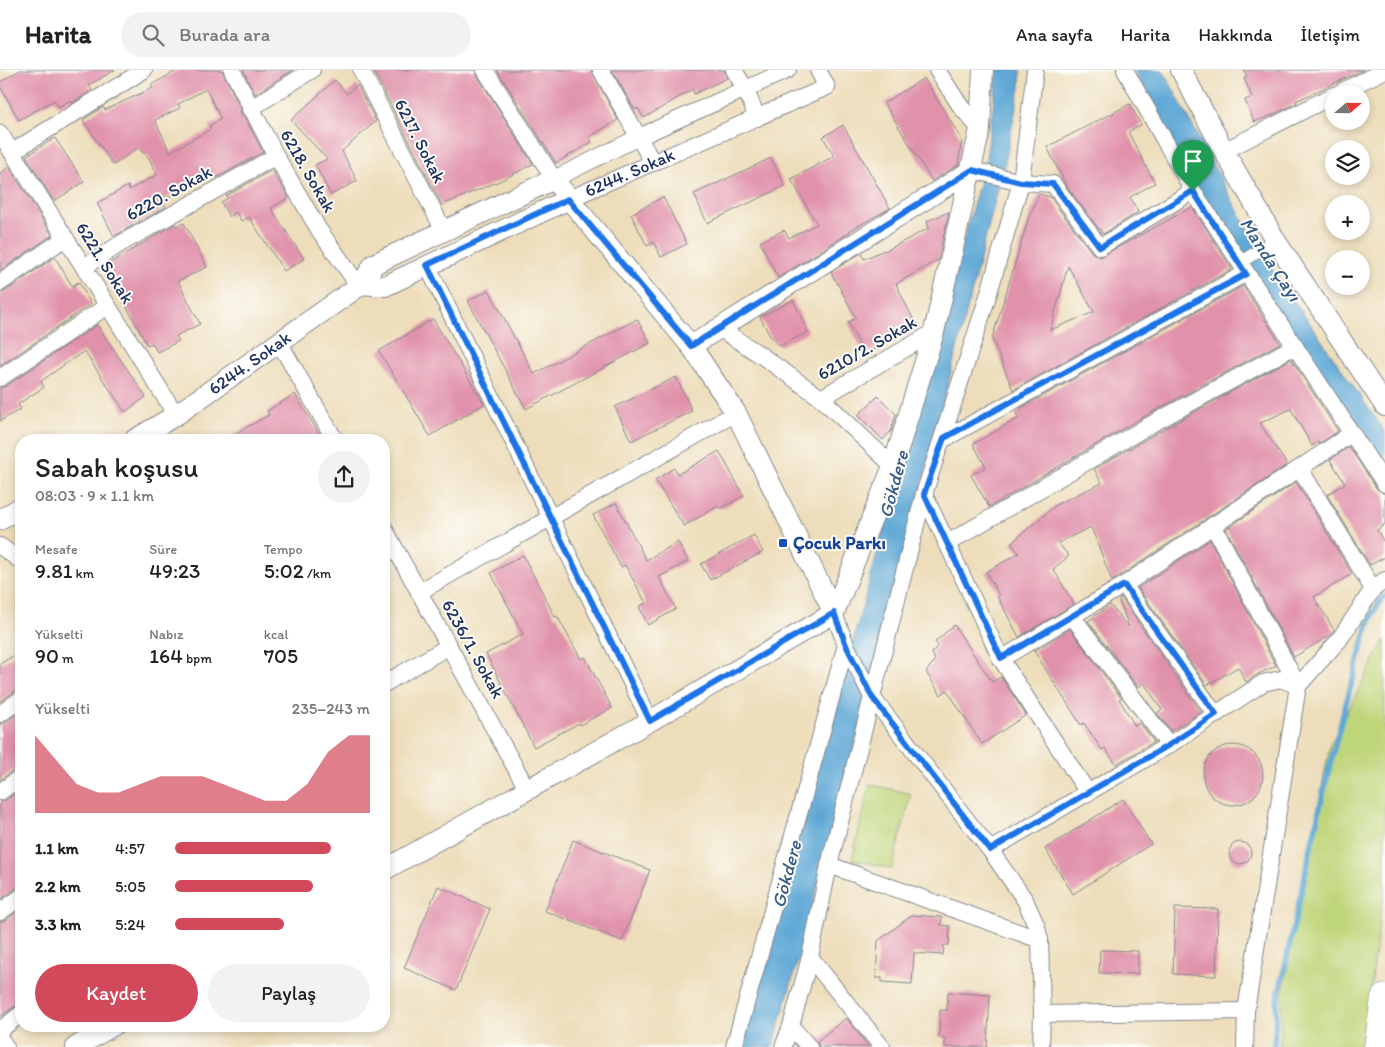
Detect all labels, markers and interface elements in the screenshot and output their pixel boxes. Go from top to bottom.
search box [121,12,471,57]
text: Harita [25,20,91,49]
icon: search [139,21,167,49]
text: Burada ara [179,23,270,46]
text: Ana sayfa [1016,24,1093,46]
text: Harita [1121,24,1170,46]
text: Hakkında [1198,24,1273,46]
text: İletişim [1301,24,1360,46]
north arrow [1325,85,1370,130]
map controls [1325,85,1370,295]
street label: 6217. Sokak [389,95,451,187]
street label: 6218. Sokak [275,126,341,216]
pin [1172,140,1214,191]
button: layers [1325,140,1370,185]
street label: 6244. Sokak [581,144,678,202]
icon: arrive [1179,147,1207,175]
street label: 6220. Sokak [122,160,216,226]
button: + [1325,195,1370,240]
water label: Manda Çayı [1235,213,1307,306]
street label: 6221. Sokak [71,218,139,308]
button: − [1325,250,1370,295]
street label: 6210/2. Sokak [814,311,920,385]
street label: 6244. Sokak [204,327,295,400]
water label: Gökdere [874,447,914,520]
text: Sabah koşusu [35,450,199,484]
button: share [318,451,370,503]
text: 08:03 · 9 × 1.1 km [35,486,154,505]
place label: Çocuk Parkı [793,532,886,554]
marker: Çocuk Parkı [777,537,789,549]
text: Mesafe [35,541,78,558]
text: Süre [149,541,177,558]
text: Tempo [264,541,303,558]
text: 9.81 [35,558,72,583]
text: 49:23 [149,558,201,583]
text: 5:02 [264,558,304,583]
text: km [72,565,94,582]
text: /km [304,565,331,582]
street label: 6236/1. Sokak [437,596,509,702]
text: Yükselti [35,626,83,643]
text: Nabız [149,626,183,643]
text: kcal [264,626,289,643]
text: 90 [35,643,59,668]
text: 164 [149,643,183,668]
text: 705 [264,643,298,668]
text: m [59,650,74,667]
text: bpm [183,650,212,667]
text: Yükselti [35,699,90,718]
text: 235–243 m [292,699,370,718]
water label: Gökdere [767,837,807,910]
text: 1.1 km [35,839,79,858]
text: 4:57 [115,839,145,858]
text: 2.2 km [35,877,81,896]
text: 5:05 [115,877,146,896]
text: 3.3 km [35,915,81,934]
text: 5:24 [115,915,145,934]
button: Kaydet [35,964,198,1022]
button: Paylaş [208,964,370,1022]

